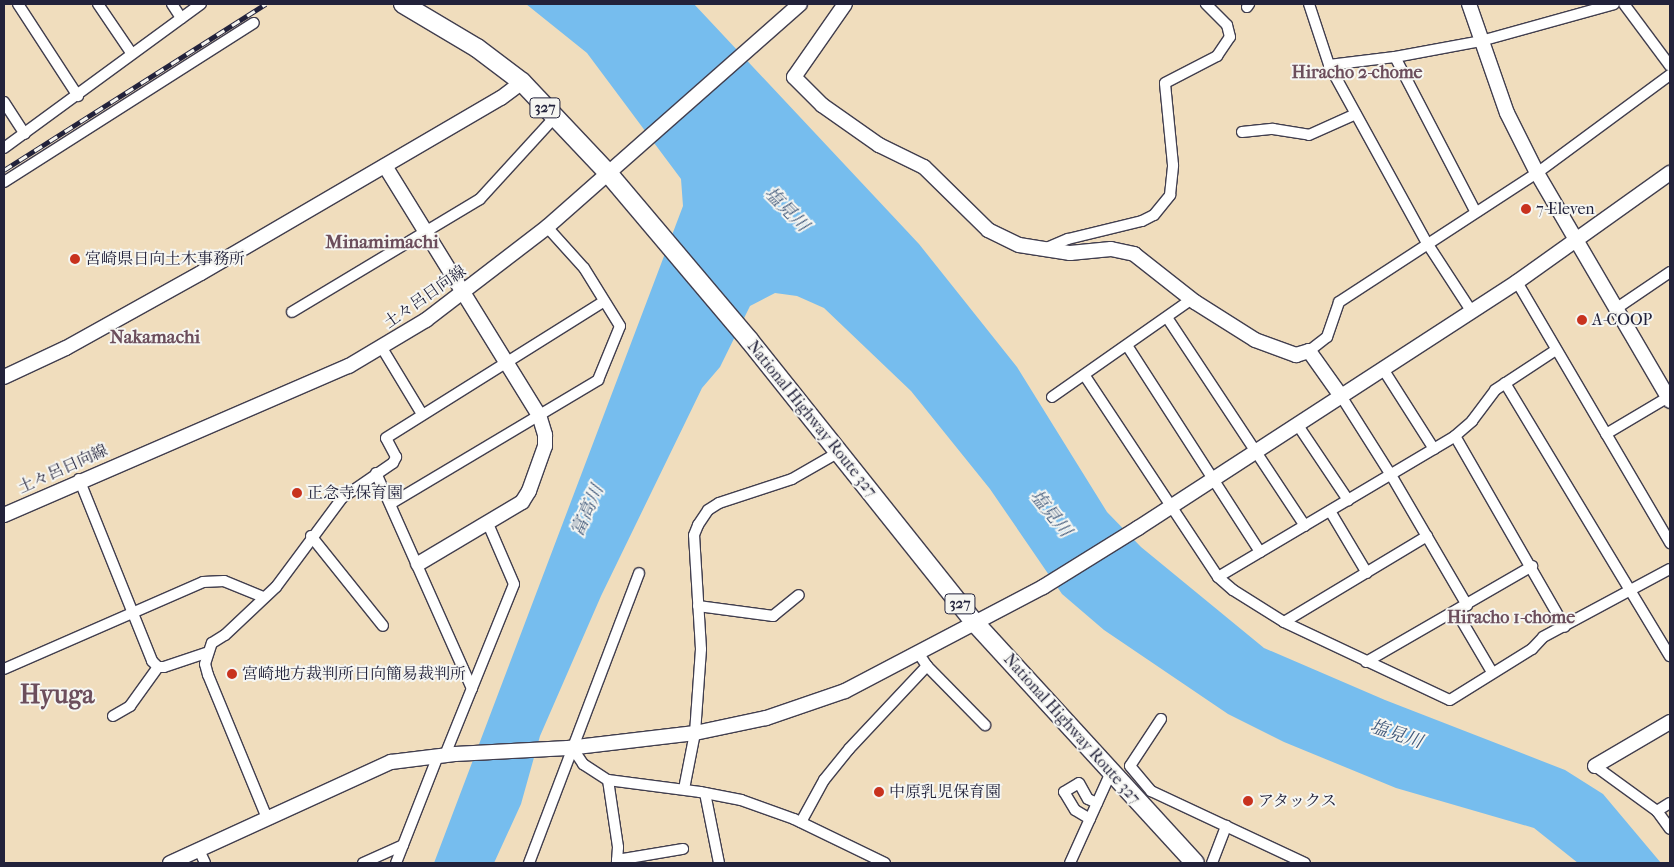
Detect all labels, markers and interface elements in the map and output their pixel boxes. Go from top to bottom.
district label: Hiracho 2-chome [1291,62,1423,84]
road number: 327 [529,96,561,120]
water label: 塩見川 [759,183,813,237]
place label: 7-Eleven [1536,199,1595,219]
marker: 7-Eleven [1520,203,1532,215]
district label: Minamimachi [325,232,439,254]
place label: 宮崎県日向土木事務所 [85,249,245,269]
marker: 宮崎県日向土木事務所 [69,253,81,265]
street label: 土々呂日向線 [380,262,470,332]
place label: A-COOP [1592,310,1652,330]
marker: A-COOP [1576,314,1588,326]
district label: Nakamachi [110,327,200,349]
street label: National Highway Route 327 [743,337,881,501]
street label: 土々呂日向線 [15,441,111,497]
water label: 富高川 [567,482,609,540]
place label: 正念寺保育園 [307,483,403,503]
water label: 塩見川 [1025,486,1075,542]
marker: 正念寺保育園 [291,487,303,499]
road number: 327 [944,592,976,616]
district label: Hiracho 1-chome [1447,607,1575,629]
street label: National Highway Route 327 [1000,650,1144,808]
place label: 宮崎地方裁判所日向簡易裁判所 [242,664,466,684]
marker: 宮崎地方裁判所日向簡易裁判所 [226,668,238,680]
district label: Hyuga [20,679,94,711]
water label: 塩見川 [1367,716,1425,754]
place label: 中原乳児保育園 [889,782,1001,802]
marker: 中原乳児保育園 [873,786,885,798]
place label: アタックス [1258,791,1338,811]
marker: アタックス [1242,795,1254,807]

